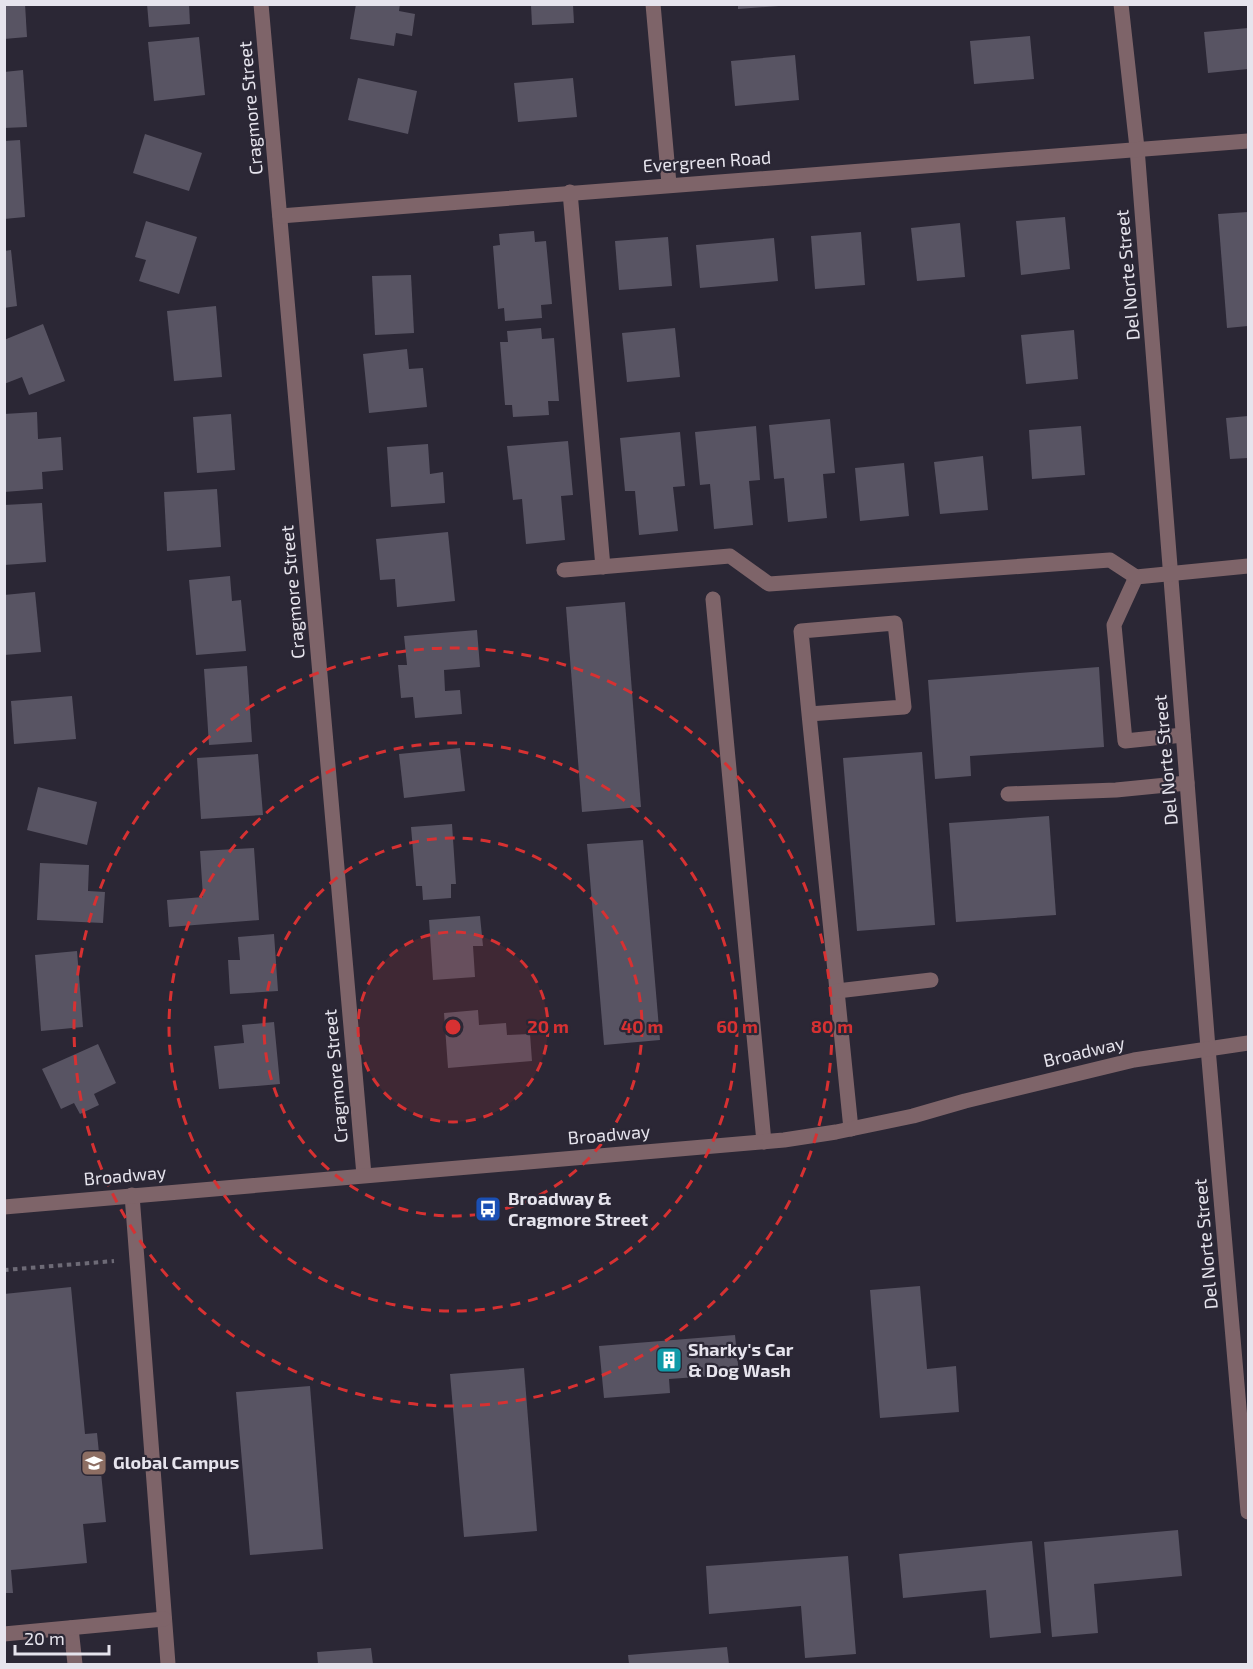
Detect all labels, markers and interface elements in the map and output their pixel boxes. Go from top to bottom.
street label: Cragmore Street [233,40,267,176]
street label: Evergreen Road [642,146,772,176]
street label: Del Norte Street [1110,209,1144,341]
street label: Cragmore Street [275,524,309,660]
street label: Del Norte Street [1148,694,1182,826]
street label: Cragmore Street [318,1008,352,1144]
text: 20 m [527,1015,569,1037]
text: 40 m [621,1015,663,1037]
text: 60 m [716,1015,758,1037]
text: 80 m [811,1015,853,1037]
centre of rings [443,1017,463,1037]
street label: Broadway [1041,1031,1127,1071]
street label: Broadway [567,1119,652,1149]
street label: Broadway [83,1160,168,1190]
street label: Del Norte Street [1188,1178,1222,1310]
place label: Broadway & Cragmore Street [508,1187,649,1230]
bus stop icon: Broadway & Cragmore Street [473,1194,503,1224]
place label: Sharky's Car & Dog Wash [688,1338,794,1381]
building icon: Sharky's Car & Dog Wash [654,1345,684,1375]
school or university icon: Global Campus [79,1448,109,1478]
place label: Global Campus [113,1451,239,1473]
scale bar [15,1618,110,1656]
text: 20 m [24,1627,65,1649]

